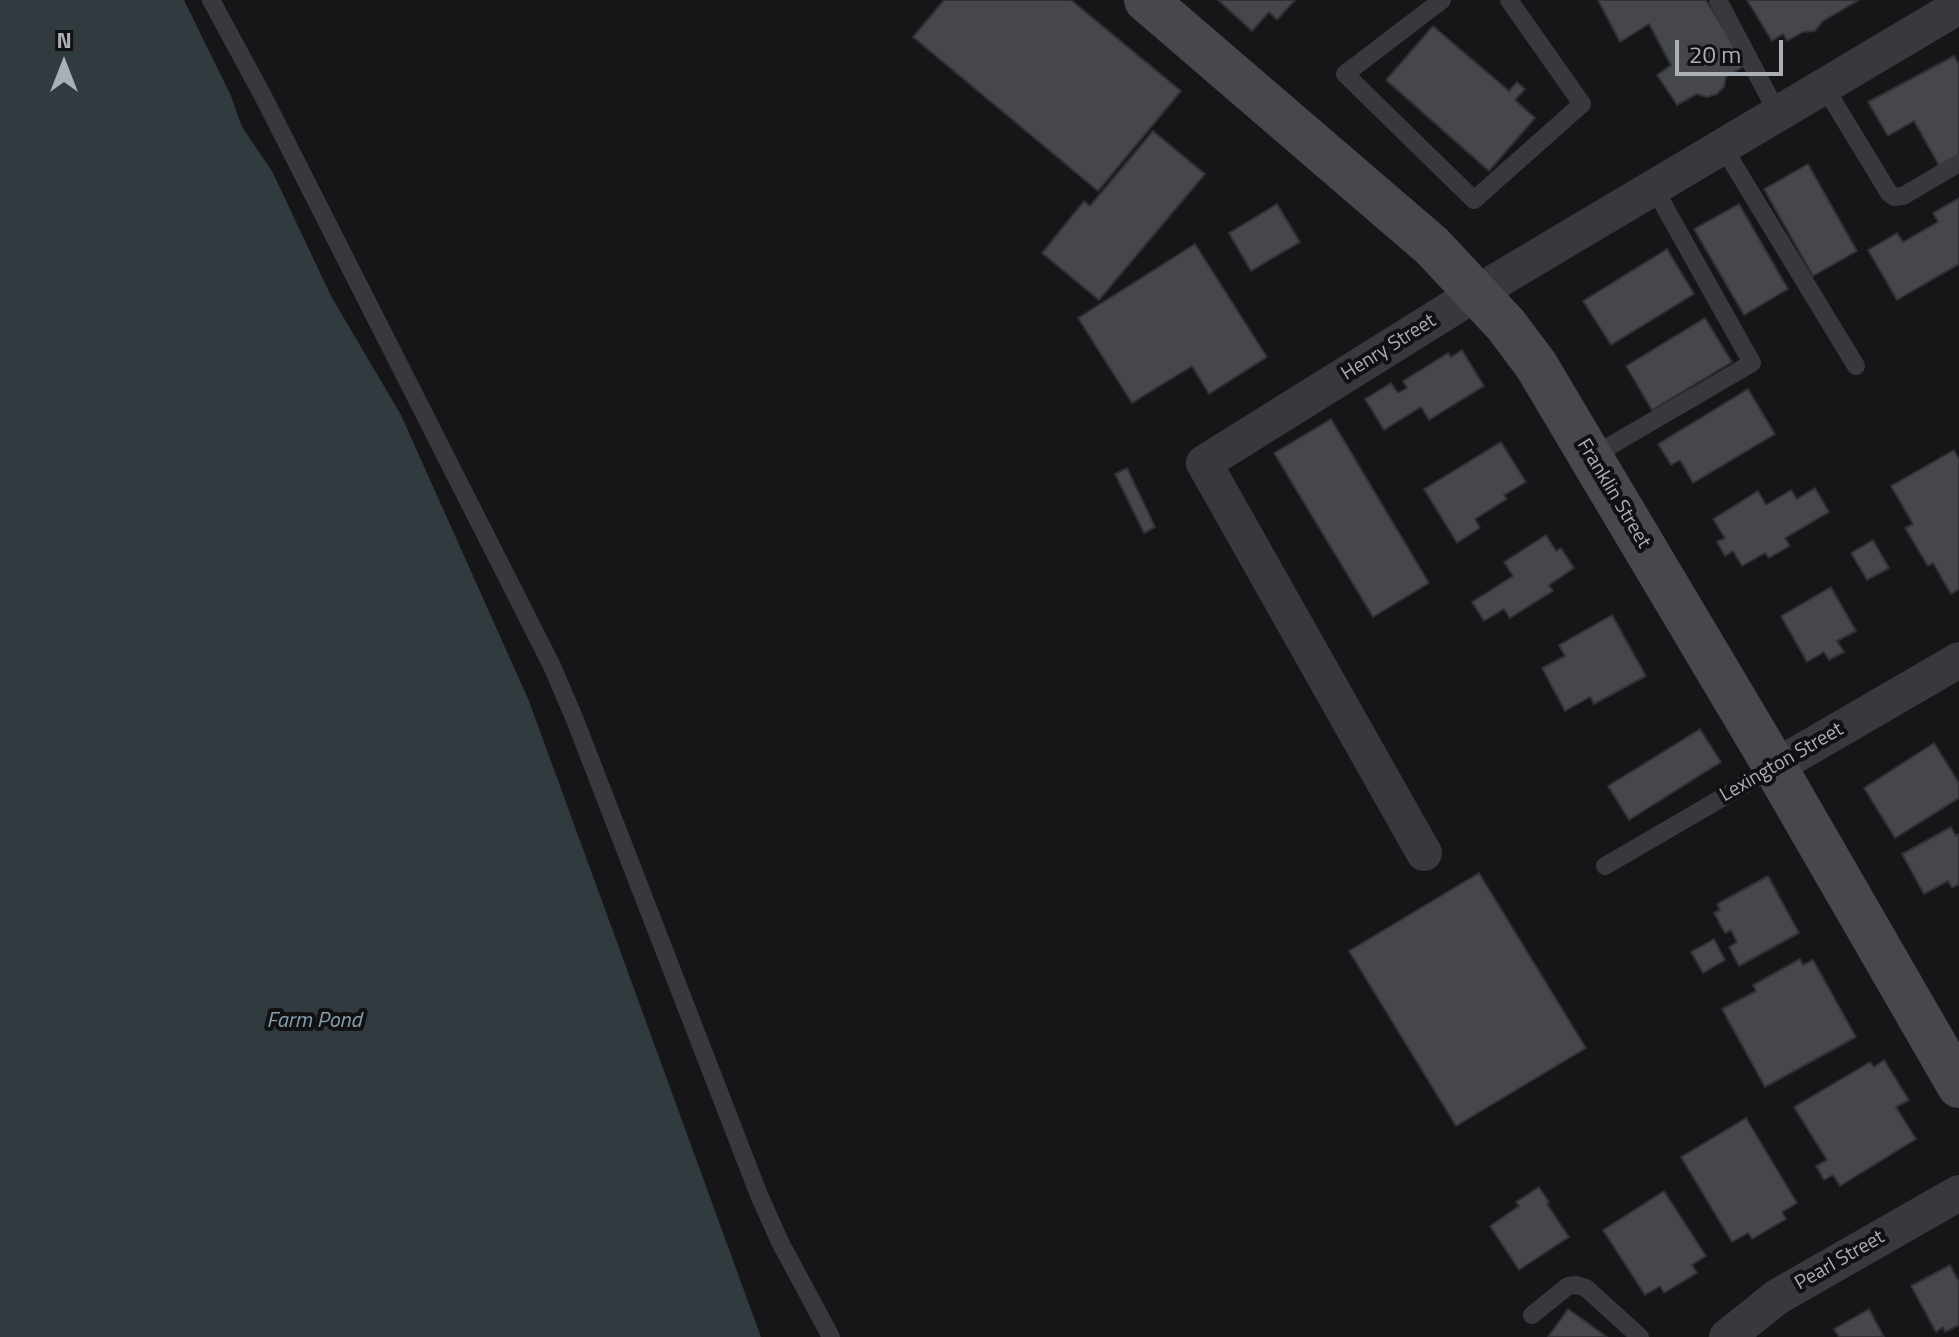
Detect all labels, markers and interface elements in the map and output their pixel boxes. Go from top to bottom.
text: N [56,23,72,57]
north arrow [24,24,104,104]
scale bar [1679,24,1787,74]
text: 20 m [1689,36,1741,72]
street label: Henry Street [1337,310,1441,386]
street label: Franklin Street [1571,435,1655,553]
street label: Lexington Street [1716,718,1848,808]
water label: Farm Pond [266,1009,362,1035]
street label: Pearl Street [1791,1226,1889,1296]

